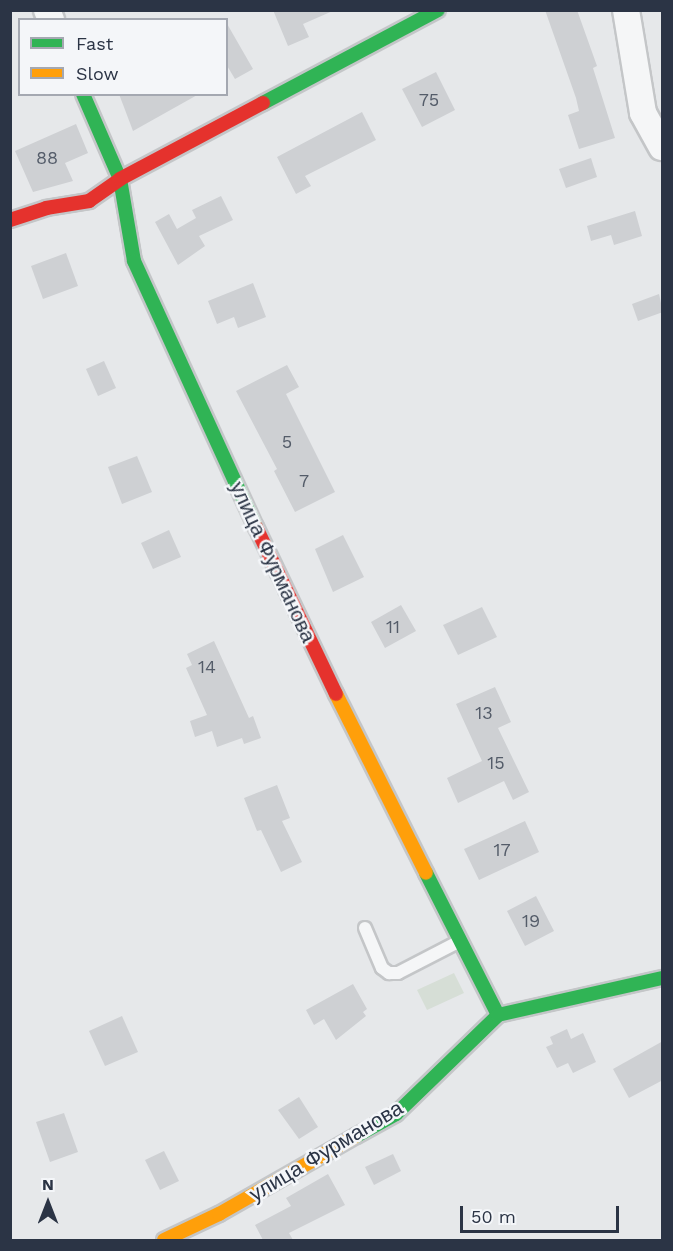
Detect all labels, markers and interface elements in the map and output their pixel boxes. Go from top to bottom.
legend [18,18,228,96]
text: Fast [76,33,113,54]
text: Slow [76,63,119,84]
house number: 75 [419,89,439,111]
house number: 88 [36,147,58,169]
house number: 5 [282,431,292,453]
house number: 7 [299,470,309,492]
street label: улица Фурманова [225,477,321,647]
house number: 11 [386,616,400,638]
house number: 14 [198,656,216,678]
house number: 13 [475,702,493,724]
house number: 15 [487,752,505,774]
house number: 17 [493,839,511,861]
house number: 19 [522,910,540,932]
street label: улица Фурманова [245,1095,407,1207]
north arrow [18,1173,78,1233]
text: N [42,1175,54,1194]
scale bar [463,1194,622,1232]
text: 50 m [471,1206,516,1227]

